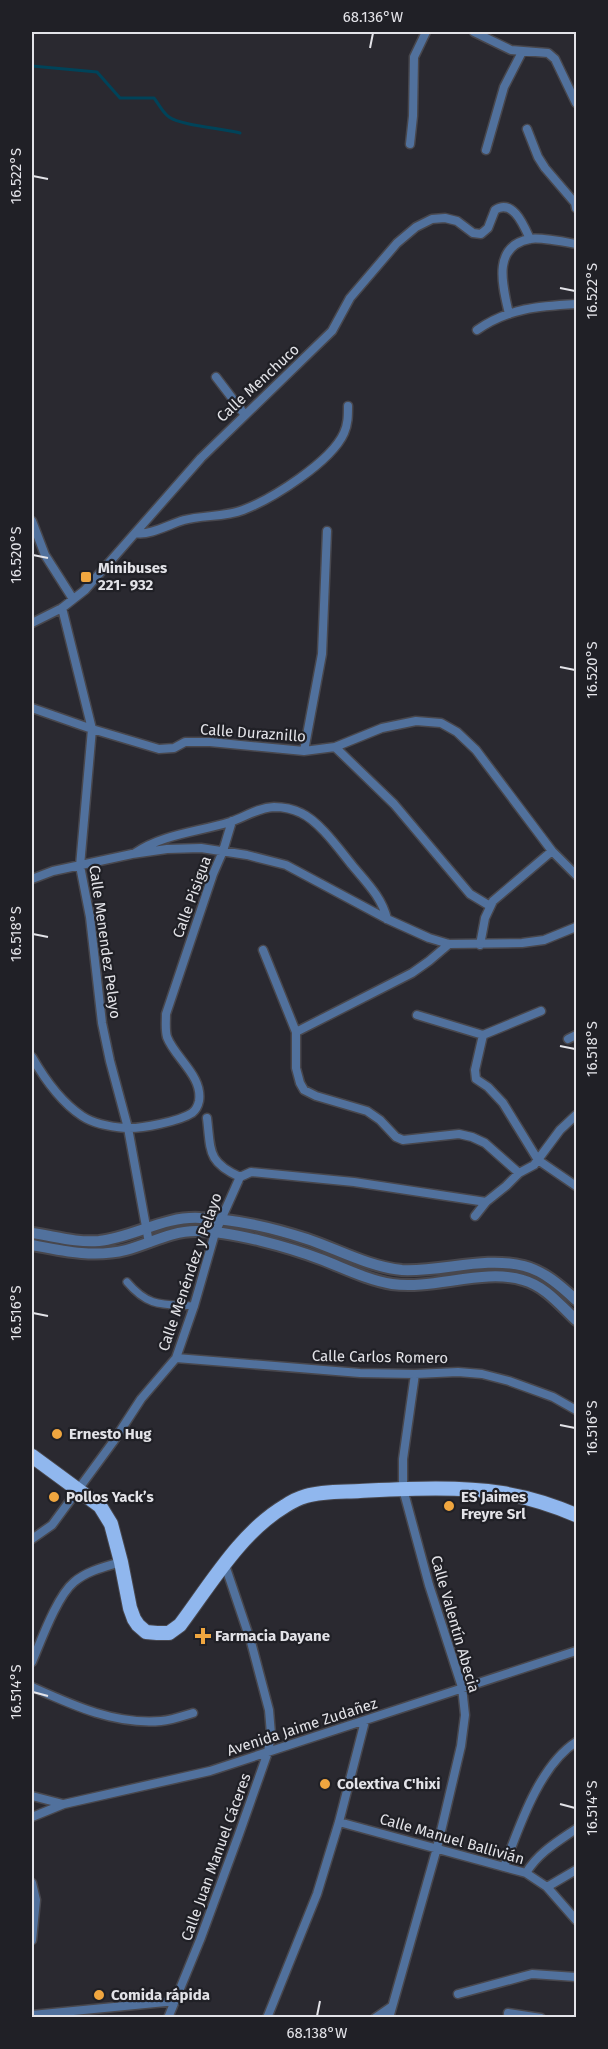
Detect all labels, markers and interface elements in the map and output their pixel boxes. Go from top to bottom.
text: 68.136°W [343,8,404,26]
text: 16.522°S [7,148,25,204]
text: 16.522°S [583,263,601,319]
street label: Calle Menchuco [213,340,303,426]
text: 16.520°S [7,526,25,584]
place label: Minibuses 221- 932 [98,559,167,594]
marker: Minibuses 221- 932 [79,570,93,584]
text: 16.520°S [583,641,601,699]
street label: Calle Duraznillo [200,720,306,746]
street label: Calle Pisigua [169,854,215,940]
street label: Calle Menendez Pelayo [85,864,125,1020]
text: 16.518°S [7,906,25,962]
text: 16.518°S [583,1021,601,1077]
street label: Calle Menéndez y Pelayo [154,1190,226,1354]
text: 16.516°S [7,1285,25,1341]
street label: Calle Carlos Romero [312,1347,448,1367]
text: 16.516°S [583,1400,601,1456]
place label: Ernesto Hug [69,1425,152,1443]
marker: Ernesto Hug [50,1427,64,1441]
place label: Pollos Yack’s [66,1488,154,1506]
place label: ES Jaimes Freyre Srl [461,1488,526,1523]
marker: Pollos Yack’s [47,1490,61,1504]
marker: ES Jaimes Freyre Srl [442,1499,456,1513]
street label: Calle Valentín Abecia [427,1553,483,1695]
place label: Farmacia Dayane [215,1627,330,1645]
marker: Farmacia Dayane [196,1629,210,1643]
text: 16.514°S [7,1664,25,1720]
street label: Avenida Jaime Zudañez [225,1694,380,1760]
street label: Calle Juan Manuel Cáceres [177,1771,255,1943]
place label: Colextiva C'hixi [337,1775,440,1793]
marker: Colextiva C'hixi [318,1777,332,1791]
text: 16.514°S [583,1780,601,1836]
street label: Calle Manuel Ballivián [378,1810,526,1868]
place label: Comida rápida [111,1986,210,2004]
marker: Comida rápida [92,1988,106,2002]
text: 68.138°W [287,2024,348,2042]

